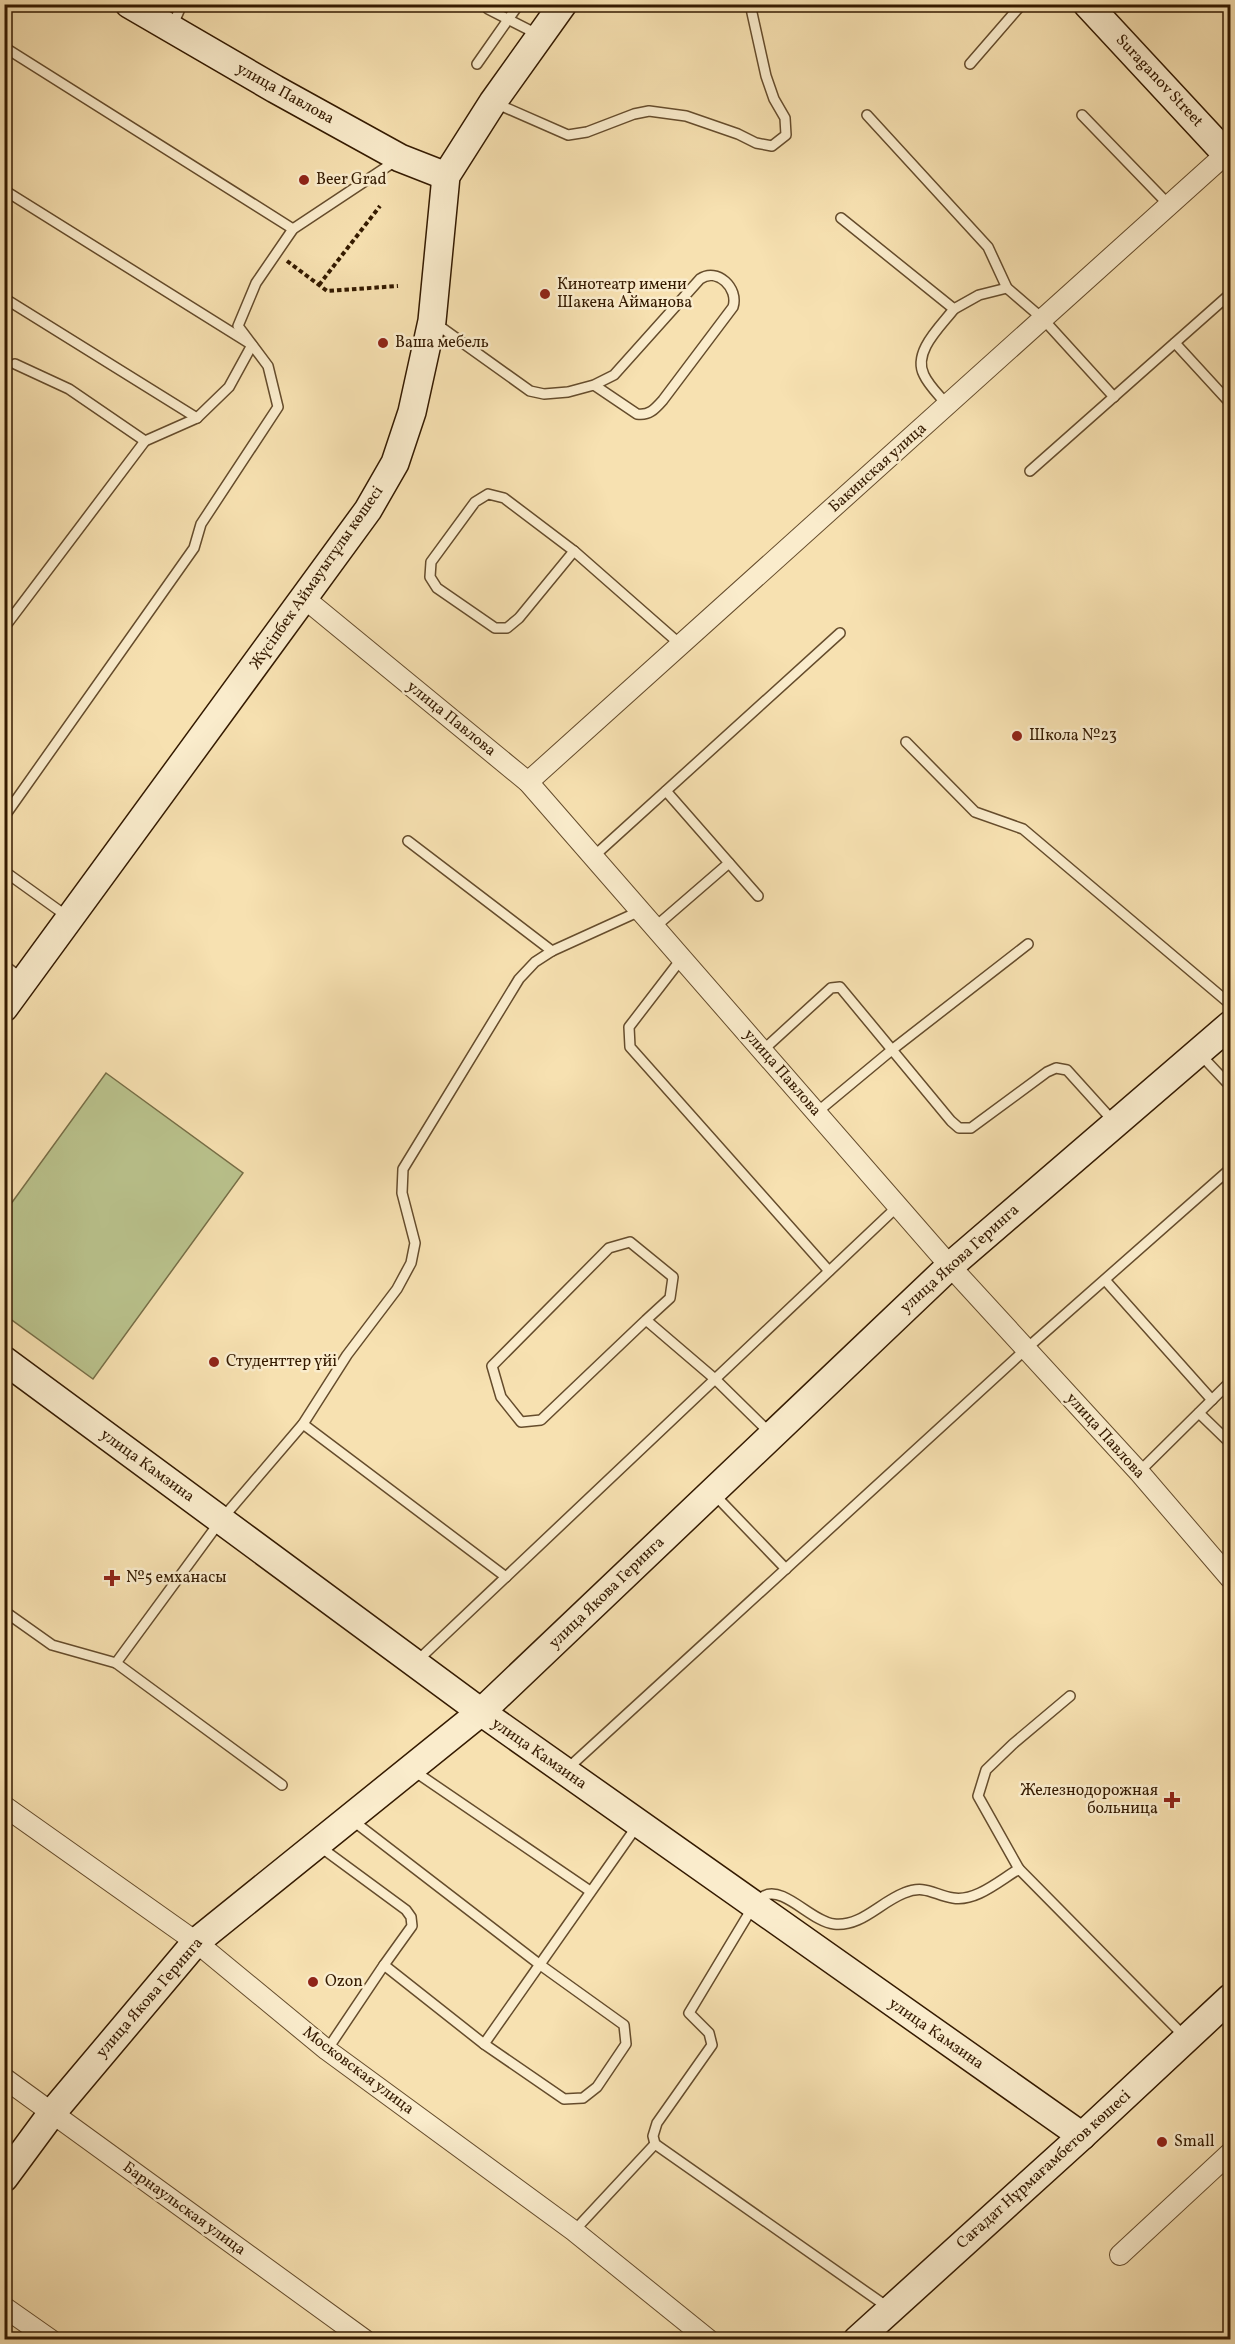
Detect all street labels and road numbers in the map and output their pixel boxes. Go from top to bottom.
street label: Suraganov Street [1110,30,1208,133]
street label: улица Павлова [232,58,338,130]
street label: Бакинская улица [824,418,932,518]
street label: Жүсіпбек Аймауытұлы көшесі [245,482,389,674]
street label: улица Павлова [402,676,500,762]
street label: улица Павлова [738,1025,826,1121]
street label: улица Якова Геринга [896,1200,1024,1318]
street label: улица Павлова [1060,1388,1150,1484]
street label: улица Камзина [95,1424,199,1508]
street label: улица Якова Геринга [544,1532,670,1654]
street label: улица Камзина [487,1713,591,1795]
street label: улица Якова Геринга [91,1933,209,2063]
street label: улица Камзина [884,1993,988,2075]
street label: Московская улица [298,2022,418,2120]
street label: Сағадат Нұрмағамбетов көшесі [952,2085,1136,2255]
street label: Барнаульская улица [118,2157,250,2261]

